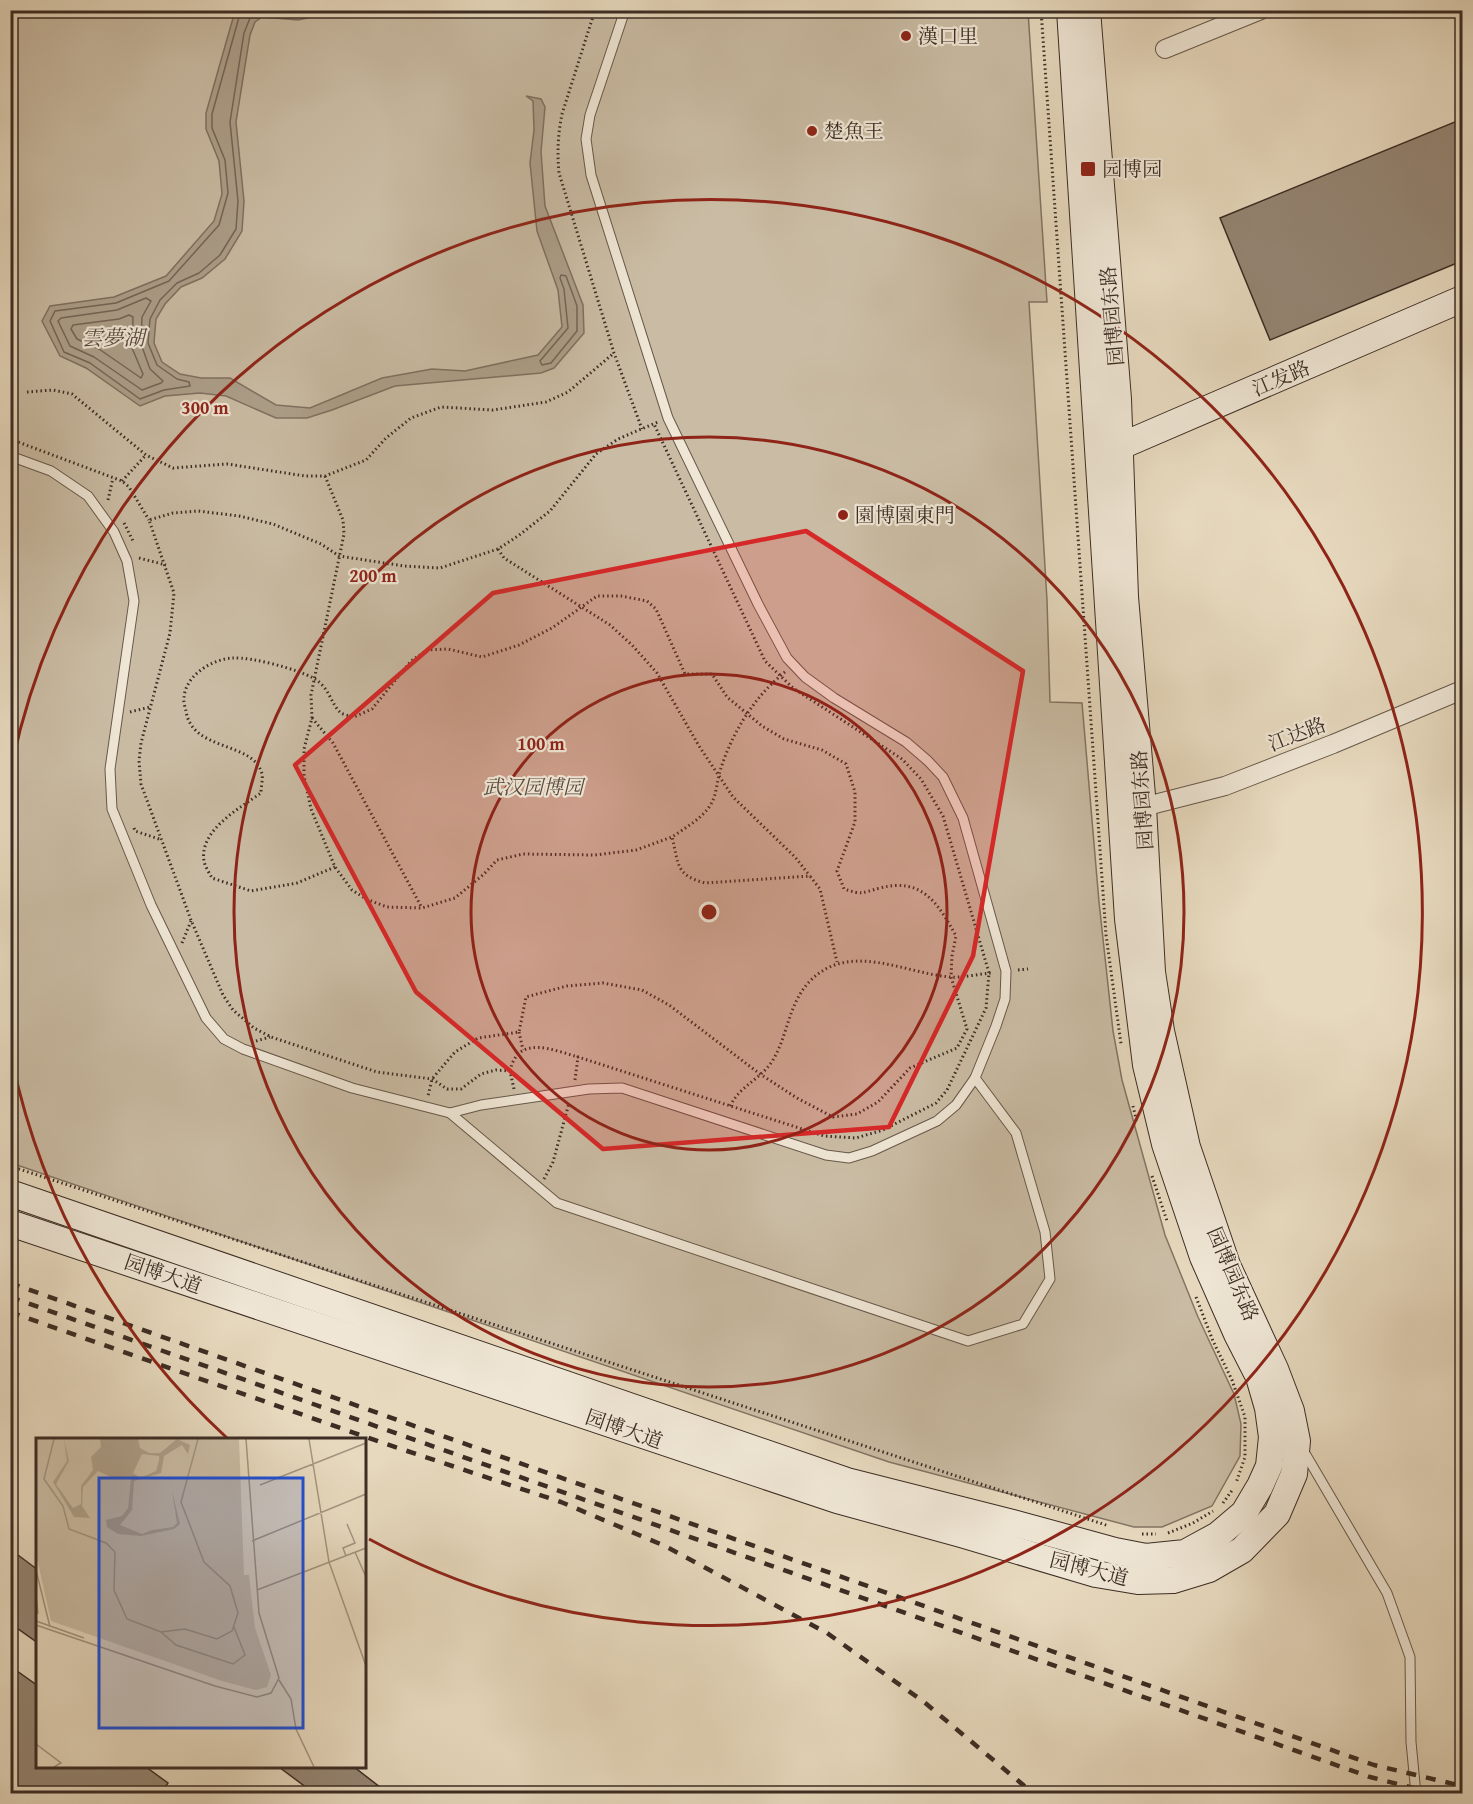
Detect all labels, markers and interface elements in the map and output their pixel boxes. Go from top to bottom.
place label: 漢口里 [918,21,978,50]
marker: 漢口里 [899,29,913,43]
place label: 楚魚王 [824,116,884,145]
marker: 楚魚王 [805,124,819,138]
place label: 园博园 [1102,154,1162,183]
marker: 园博园 [1079,160,1097,178]
street label: 园博园东路 [1093,265,1130,367]
water label: 雲夢湖 [82,322,148,353]
street label: 江发路 [1248,352,1314,403]
text: 300 m [181,394,229,421]
place label: 園博園東門 [855,500,955,529]
marker: 園博園東門 [836,508,850,522]
text: 200 m [349,562,397,589]
street label: 江达路 [1264,709,1330,758]
text: 100 m [517,730,565,757]
street label: 园博园东路 [1124,749,1159,851]
park label: 武汉园博园 [483,772,586,801]
centre of rings [699,902,719,922]
street label: 园博园东路 [1201,1222,1266,1325]
street label: 园博大道 [121,1247,206,1300]
street label: 园博大道 [582,1402,667,1455]
inset map [36,1438,366,1768]
street label: 园博大道 [1047,1545,1131,1592]

